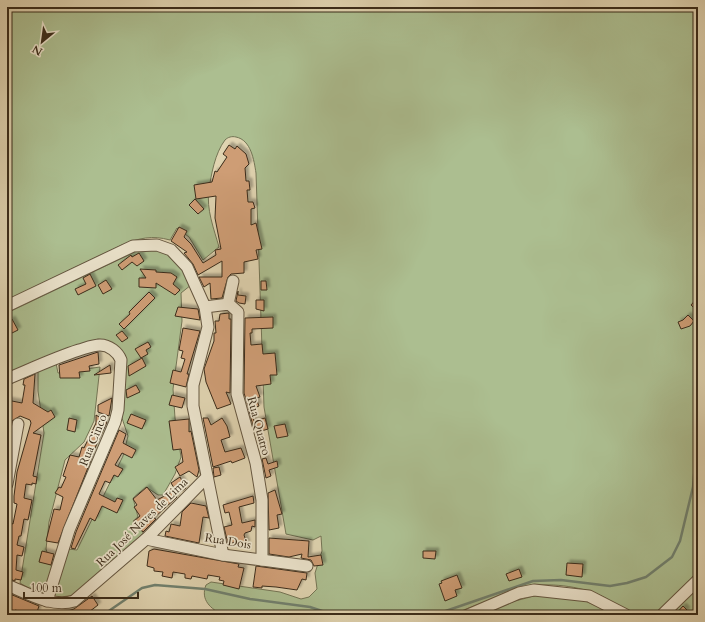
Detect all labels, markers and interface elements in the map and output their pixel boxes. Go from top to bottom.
north arrow [22,22,62,62]
text: N [29,41,45,59]
street label: Rua Quatro [243,395,275,458]
street label: Rua Cinco [75,411,111,468]
street label: Rua José Naves de Lima [93,473,192,570]
street label: Rua Dois [204,529,252,553]
scale bar [24,574,138,600]
text: 100 m [30,580,63,596]

